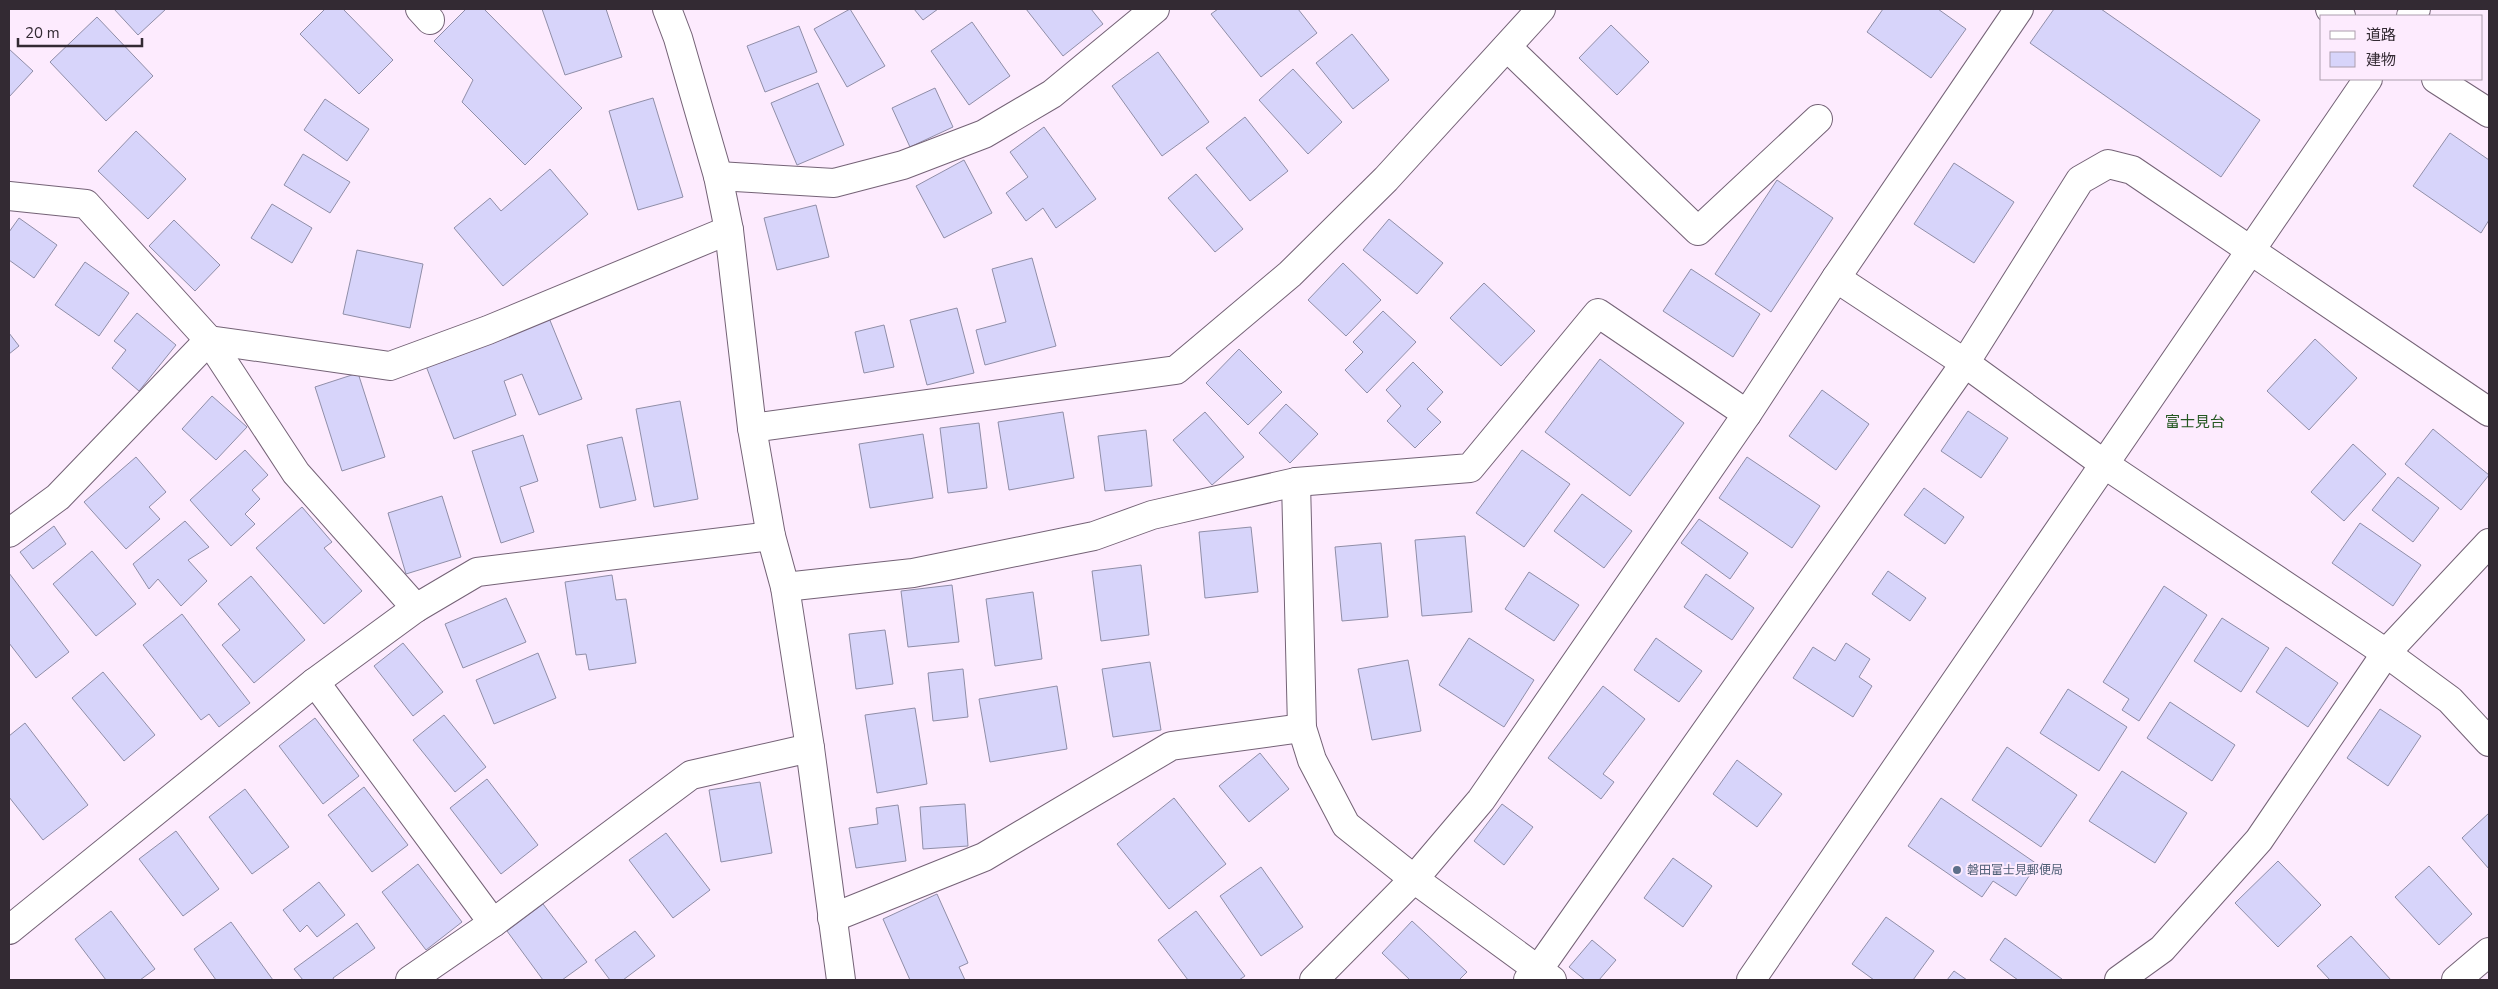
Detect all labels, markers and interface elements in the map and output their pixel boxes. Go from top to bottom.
scale bar [18,15,141,47]
legend [2320,15,2483,80]
text: 20 m [25,23,60,43]
text: 道路 [2366,25,2396,45]
text: 建物 [2366,50,2396,70]
district label: 富士見台 [2165,412,2225,432]
place label: 磐田富士見郵便局 [1967,862,2063,878]
marker: 磐田富士見郵便局 [1951,864,1963,876]

